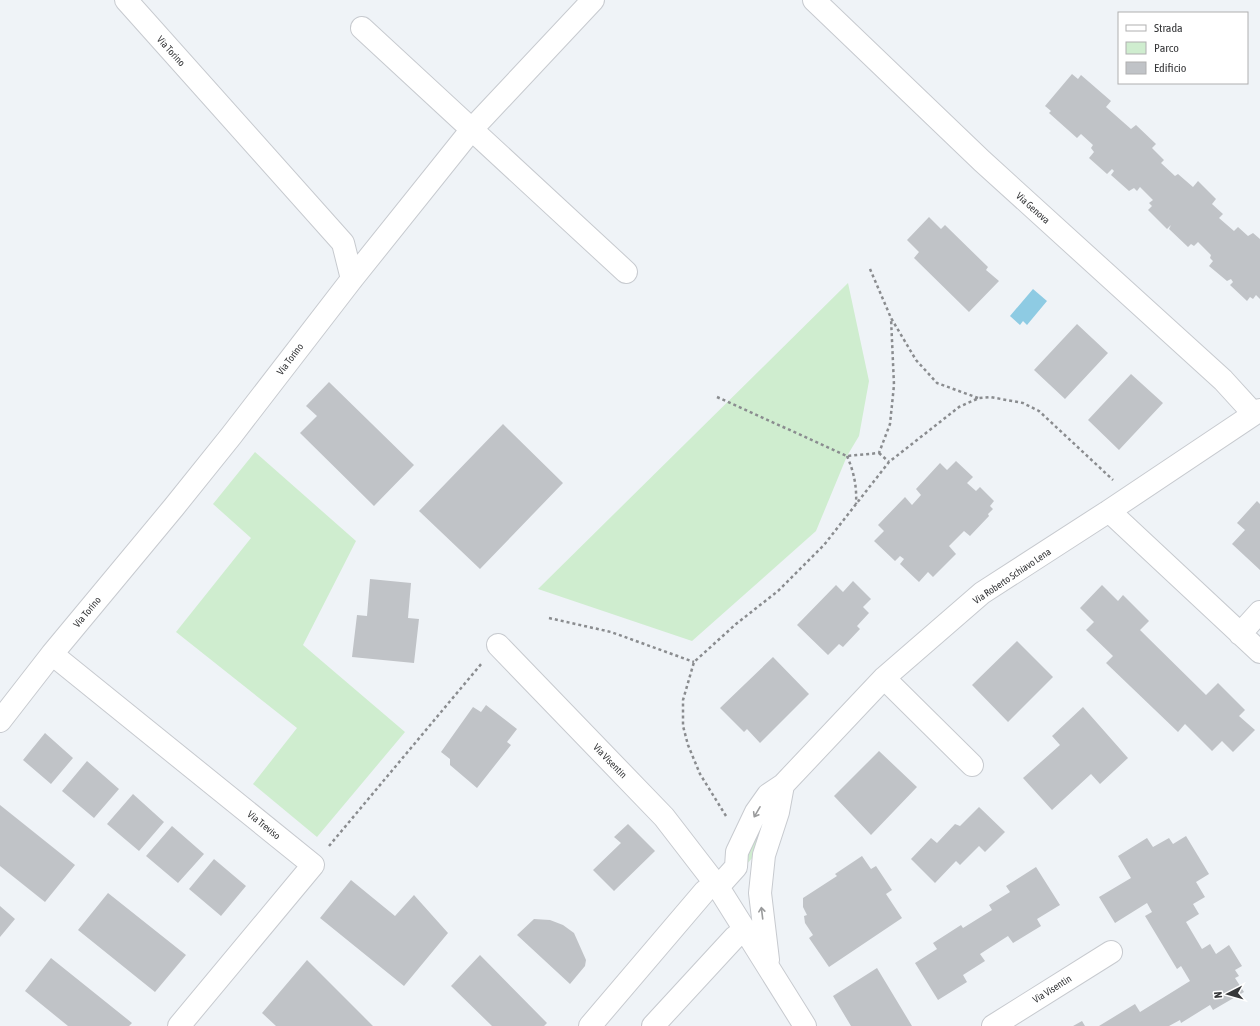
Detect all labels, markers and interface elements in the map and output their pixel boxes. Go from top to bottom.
legend [1118,12,1248,84]
text: Strada [1154,21,1183,35]
street label: Via Torino [155,34,188,68]
text: Parco [1154,41,1179,55]
text: Edificio [1154,61,1187,75]
street label: Via Genova [1014,190,1052,226]
street label: Via Torino [275,341,306,377]
street label: Via Roberto Schiavo Lena [971,546,1053,606]
street label: Via Torino [71,594,103,630]
street label: Via Visentin [591,742,629,781]
one-way arrow [752,806,760,818]
street label: Via Treviso [245,808,283,842]
one-way arrow [758,907,766,920]
street label: Via Visentin [1031,973,1073,1005]
north arrow [1208,974,1248,1014]
text: N [1212,991,1224,999]

